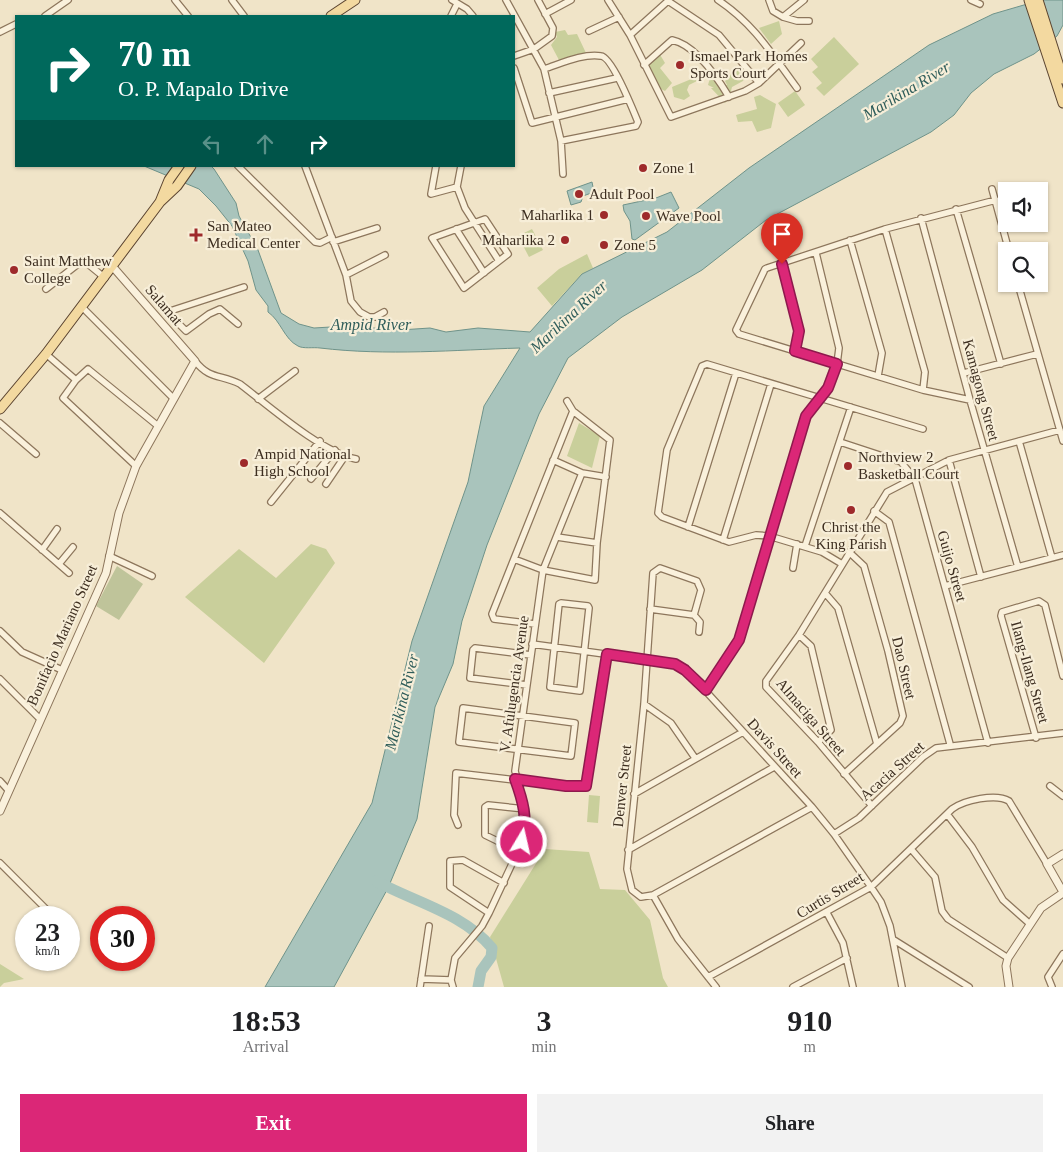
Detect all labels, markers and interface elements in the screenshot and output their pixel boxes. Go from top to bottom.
icon: right [35,35,100,100]
text: 70 m [118,35,191,74]
place label: Ismael Park Homes Sports Court [690,48,808,81]
water label: Marikina River [859,57,953,124]
marker: Ismael Park Homes Sports Court [674,59,686,71]
text: O. P. Mapalo Drive [118,76,288,101]
icon: left [198,130,226,158]
icon: ahead [251,130,279,158]
icon: right [304,130,332,158]
place label: Zone 1 [653,160,695,176]
marker: Zone 1 [637,162,649,174]
map controls [998,182,1048,292]
button: sound [998,182,1048,232]
place label: Adult Pool [589,186,654,202]
marker: Adult Pool [573,188,585,200]
place label: Maharlika 1 [521,207,594,223]
place label: Wave Pool [656,208,721,224]
marker: Maharlika 1 [598,209,610,221]
marker: Wave Pool [640,210,652,222]
pin [761,213,803,264]
place label: San Mateo Medical Center [207,218,300,251]
icon: arrive [768,220,796,248]
marker: San Mateo Medical Center [189,228,203,242]
place label: Maharlika 2 [482,232,555,248]
marker: Maharlika 2 [559,234,571,246]
place label: Zone 5 [614,237,656,253]
marker: Zone 5 [598,239,610,251]
button: search [998,242,1048,292]
place label: Saint Matthew College [24,253,112,286]
marker: Saint Matthew College [8,264,20,276]
water label: Marikina River [526,276,611,357]
street label: Salamat [142,282,186,329]
water label: Ampid River [330,316,412,334]
street label: Kamagong Street [960,337,1002,443]
place label: Ampid National High School [254,446,351,479]
place label: Northview 2 Basketball Court [858,449,960,482]
marker: Ampid National High School [238,457,250,469]
marker: Northview 2 Basketball Court [842,460,854,472]
marker: Christ the King Parish [845,504,857,516]
place label: Christ the King Parish [815,519,887,552]
street label: Guijo Street [934,529,970,604]
street label: Bonifacio Mariano Street [24,561,101,708]
street label: V. Afulugencia Avenue [496,614,532,754]
street label: Ilang-Ilang Street [1008,619,1052,726]
street label: Dao Street [889,635,919,702]
water label: Marikina River [381,652,422,753]
street label: Almaciga Street [773,675,849,759]
street label: Davis Street [744,715,806,781]
street label: Acacia Street [857,738,928,804]
street label: Denver Street [610,743,634,828]
position arrow [495,815,547,867]
street label: Curtis Street [794,868,867,921]
speed limit sign: 30 [90,906,155,971]
text: 23 [35,919,60,946]
text: km/h [35,944,60,958]
text: 18:53 [231,1004,301,1037]
text: 3 [536,1004,551,1037]
text: 910 [787,1004,832,1037]
text: Arrival [243,1038,289,1055]
text: min [532,1038,556,1055]
text: m [803,1038,816,1055]
button: Exit [20,1094,527,1152]
button: Share [537,1094,1043,1152]

